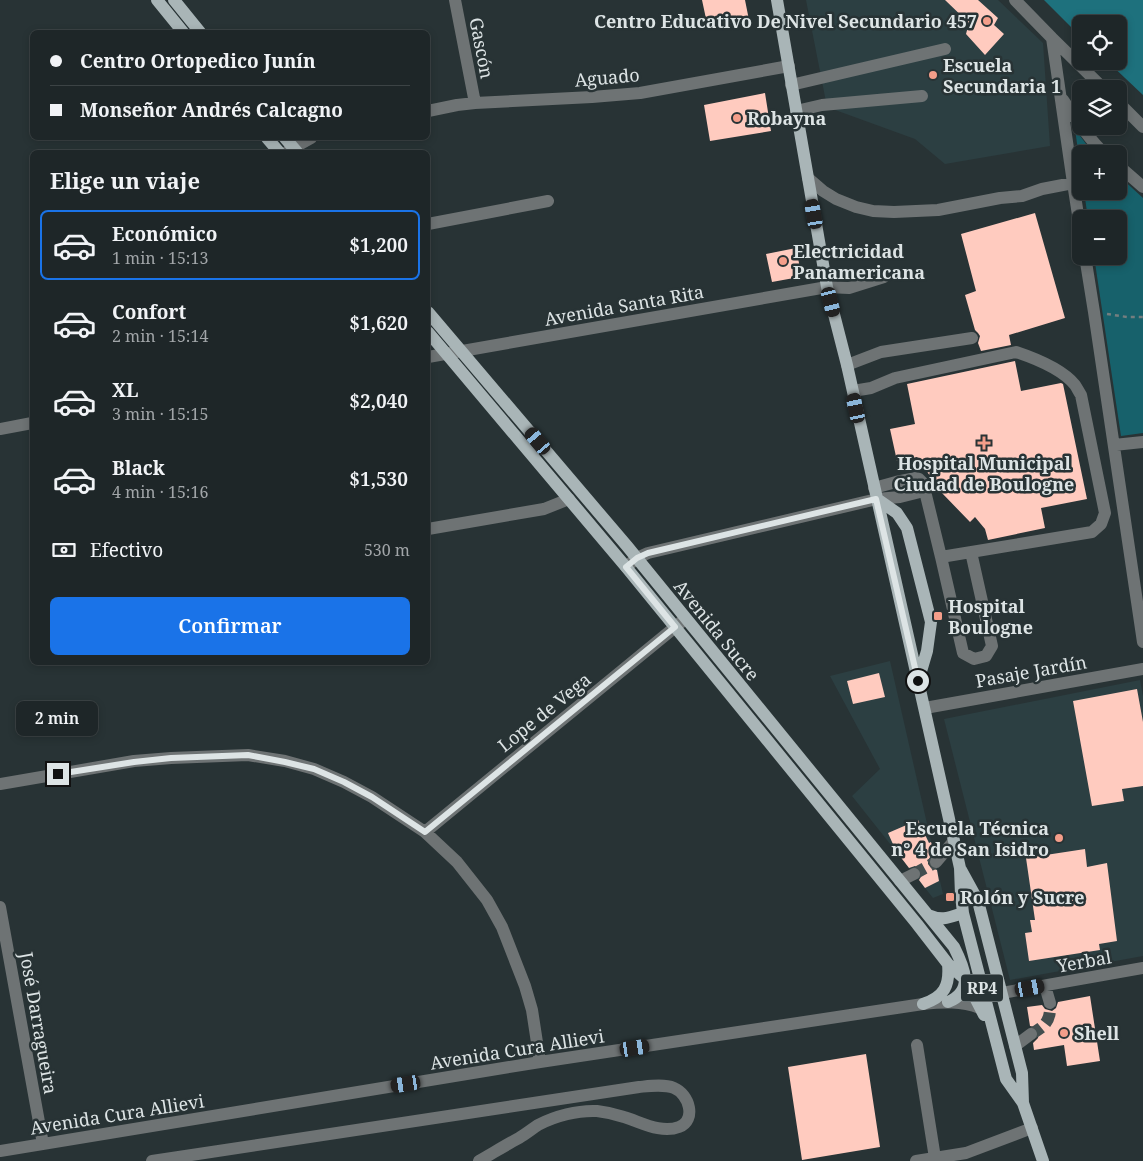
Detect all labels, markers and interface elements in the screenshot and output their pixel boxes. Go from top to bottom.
place label: Centro Educativo De Nivel Secundario 457 [594,9,977,33]
street label: Gascón [464,15,500,81]
marker: Centro Educativo De Nivel Secundario 457 [981,15,993,27]
map controls [1072,15,1127,265]
button: locate [1072,15,1127,70]
text: Centro Ortopedico Junín [80,48,316,74]
place label: Escuela Secundaria 1 [943,53,1061,98]
street label: Aguado [574,62,640,92]
marker: Escuela Secundaria 1 [927,69,939,81]
button: layers [1072,80,1127,135]
text: Monseñor Andrés Calcagno [80,97,343,123]
place label: Robayna [747,106,826,130]
marker: Robayna [731,112,743,124]
button: + [1072,145,1127,200]
text: Elige un viaje [50,165,200,195]
car [804,198,823,230]
button: − [1072,210,1127,265]
text: Económico [112,221,218,247]
icon: car [52,223,97,268]
text: $1,200 [349,232,408,258]
place label: Electricidad Panamericana [793,239,925,284]
text: 1 min · 15:13 [112,247,208,269]
marker: Electricidad Panamericana [777,255,789,267]
street label: Avenida Santa Rita [542,279,706,331]
car [820,286,841,318]
text: Confort [112,299,186,325]
icon: car [52,301,97,346]
text: $1,620 [349,310,408,336]
text: 2 min · 15:14 [112,325,208,347]
text: XL [112,377,138,403]
icon: car [52,379,97,424]
text: $2,040 [349,388,408,414]
car [845,392,866,424]
text: 3 min · 15:15 [112,403,208,425]
car [522,425,553,457]
marker: Hospital Municipal Ciudad de Boulogne [977,436,991,450]
place label: Hospital Municipal Ciudad de Boulogne [894,451,1074,496]
text: Black [112,455,165,481]
icon: car [52,457,97,502]
text: $1,530 [349,466,408,492]
text: 4 min · 15:16 [112,481,208,503]
icon: cash [50,536,78,564]
text: Efectivo [90,537,163,563]
text: 530 m [364,539,410,561]
street label: Avenida Sucre [669,575,765,685]
place label: Hospital Boulogne [948,594,1033,639]
button: Confirmar [50,597,410,655]
marker: Hospital Boulogne [932,610,944,622]
street label: Pasaje Jardín [974,649,1089,693]
street label: Lope de Vega [493,667,595,757]
route start [907,670,929,692]
callout: 2 min [17,702,99,736]
text: 2 min [35,707,79,729]
route end [47,763,69,785]
place label: Escuela Técnica n° 4 de San Isidro [891,816,1049,861]
marker: Escuela Técnica n° 4 de San Isidro [1053,832,1065,844]
place label: Rolón y Sucre [960,885,1085,909]
marker: Rolón y Sucre [944,891,956,903]
street label: Yerbal [1054,944,1114,978]
street label: José Darragueira [15,949,63,1096]
road number: RP4 [961,974,1003,1001]
car [1013,978,1046,998]
place label: Shell [1074,1021,1120,1045]
street label: Avenida Cura Allievi [428,1023,606,1075]
marker: Shell [1058,1027,1070,1039]
car [619,1038,650,1058]
car [390,1074,421,1094]
street label: Avenida Cura Allievi [28,1088,206,1140]

